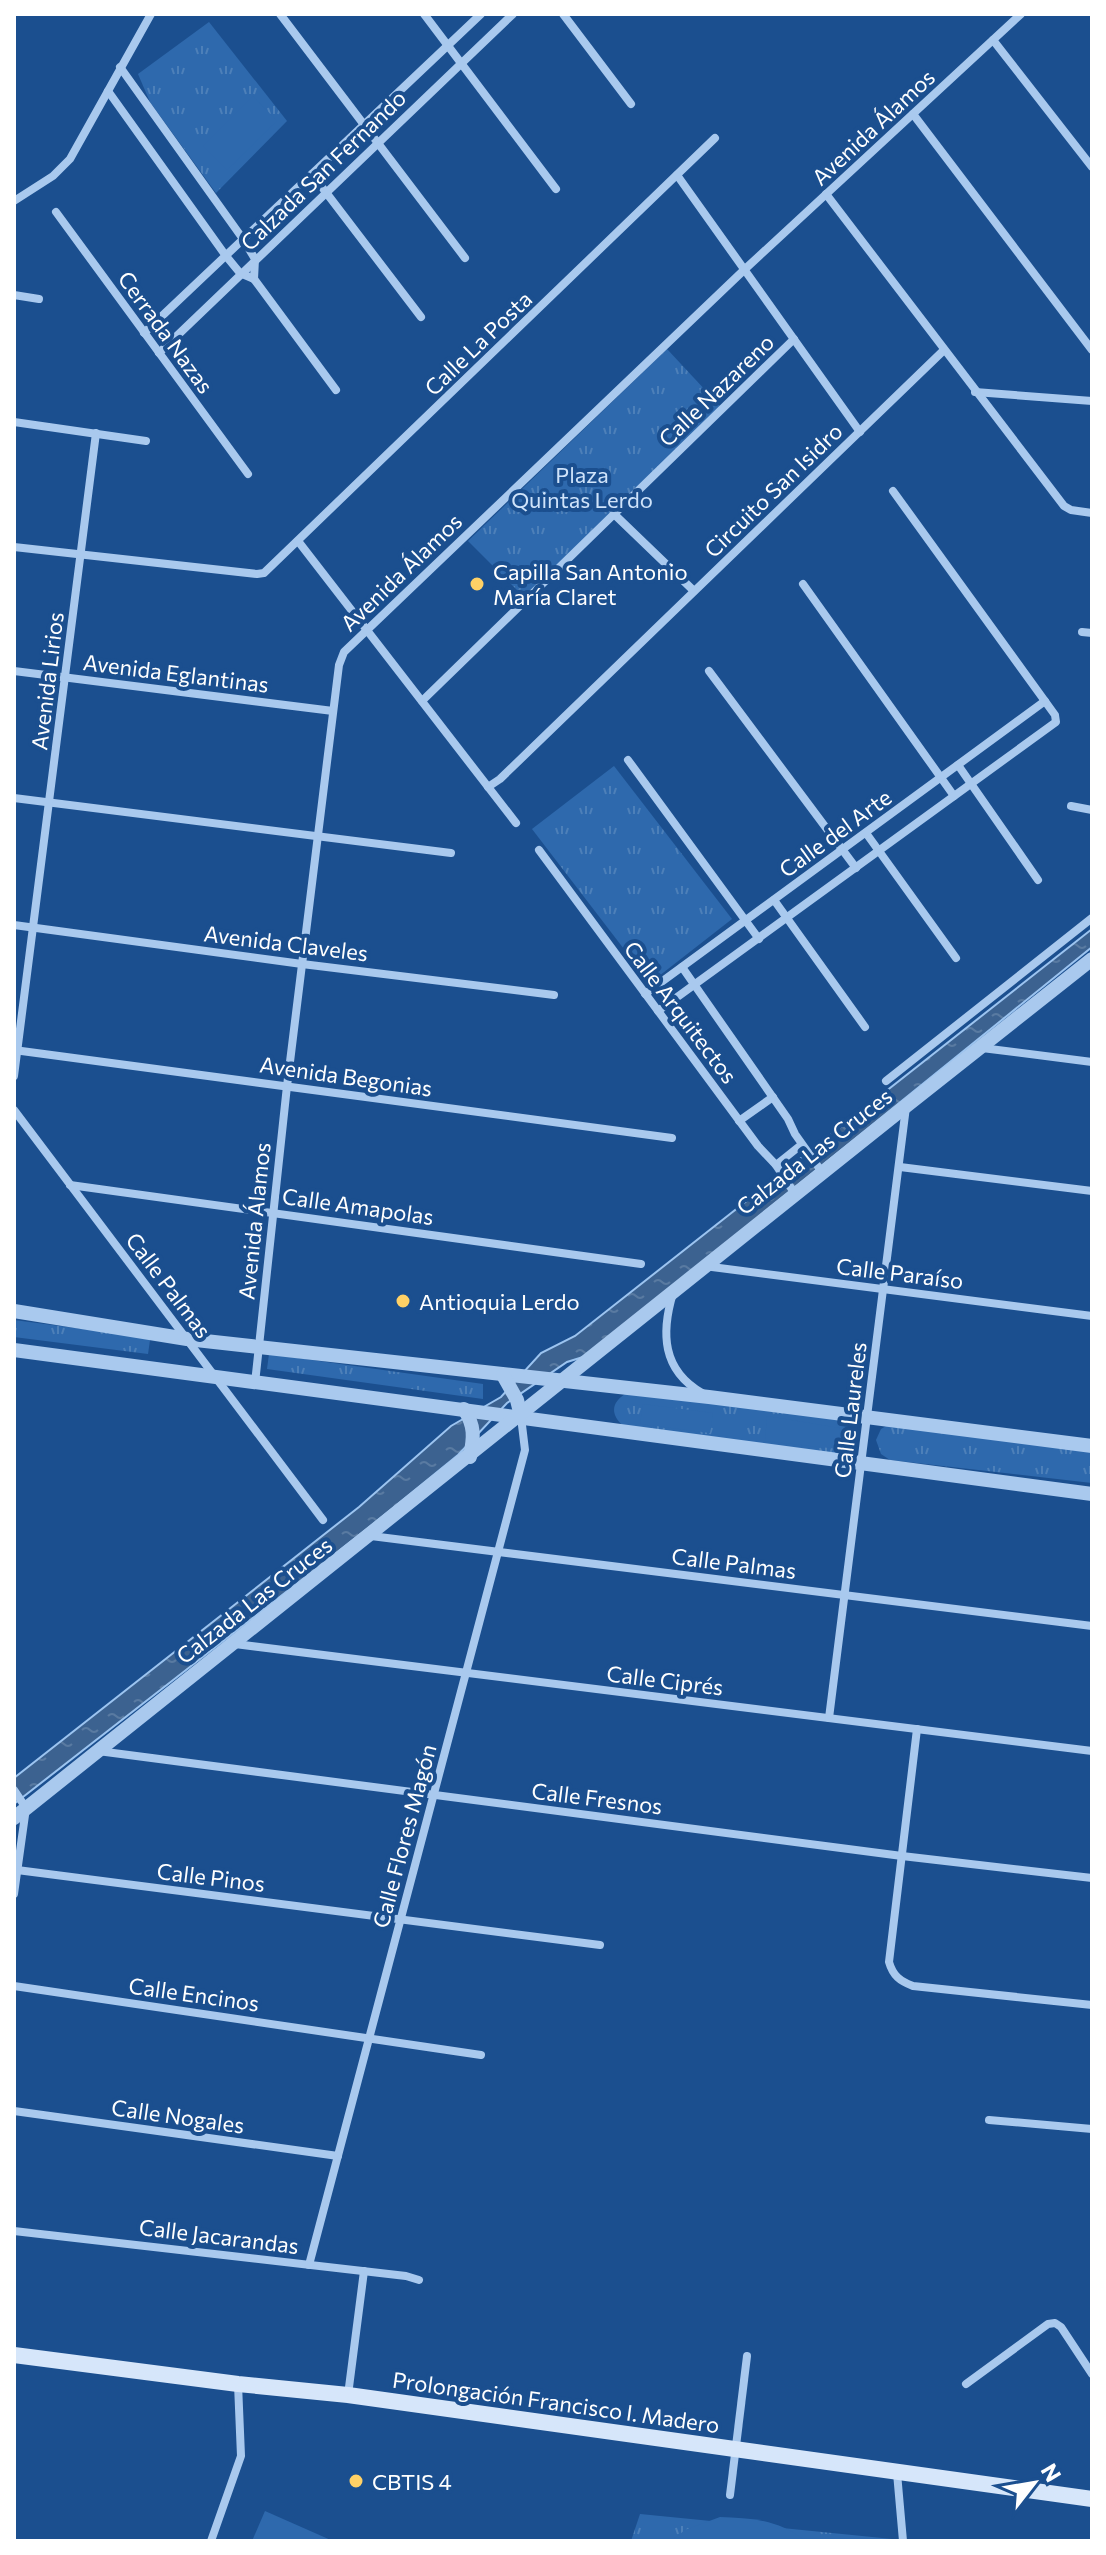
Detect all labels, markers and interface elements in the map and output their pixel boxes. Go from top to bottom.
street label: Avenida Álamos [806,63,940,191]
street label: Calzada San Fernando [235,84,411,256]
street label: Cerrada Nazas [113,266,219,398]
street label: Calle La Posta [419,285,537,401]
street label: Calle Nazareno [653,328,779,452]
street label: Circuito San Isidro [698,417,848,563]
park label: Plaza Quintas Lerdo [511,461,653,513]
street label: Avenida Álamos [335,507,467,637]
place label: Capilla San Antonio María Claret [493,558,688,610]
marker: Capilla San Antonio María Claret [468,575,486,593]
street label: Avenida Lirios [25,610,69,752]
street label: Avenida Eglantinas [82,648,270,698]
street label: Calle del Arte [774,783,896,883]
street label: Avenida Claveles [202,920,370,966]
street label: Calle Arquitectos [619,936,743,1088]
street label: Avenida Begonias [258,1051,434,1101]
street label: Calzada Las Cruces [731,1082,897,1220]
street label: Avenida Álamos [232,1141,276,1301]
street label: Calle Amapolas [281,1182,435,1230]
street label: Calle Palmas [121,1227,217,1343]
street label: Calle Paraíso [835,1252,965,1294]
place label: Antioquia Lerdo [419,1288,580,1315]
marker: Antioquia Lerdo [394,1292,412,1310]
street label: Calle Laureles [828,1340,872,1480]
street label: Calzada Las Cruces [171,1531,337,1669]
street label: Calle Palmas [670,1542,798,1584]
street label: Calle Ciprés [605,1659,725,1701]
street label: Calle Flores Magón [367,1741,441,1931]
street label: Calle Fresnos [530,1777,664,1819]
street label: Calle Pinos [155,1857,267,1897]
street label: Calle Encinos [127,1971,261,2017]
street label: Calle Nogales [110,2093,246,2139]
street label: Calle Jacarandas [138,2213,300,2259]
street label: Prolongación Francisco I. Madero [391,2366,721,2438]
north arrow [994,2443,1074,2523]
text: N [1036,2458,1067,2486]
place label: CBTIS 4 [372,2468,452,2495]
marker: CBTIS 4 [347,2472,365,2490]

